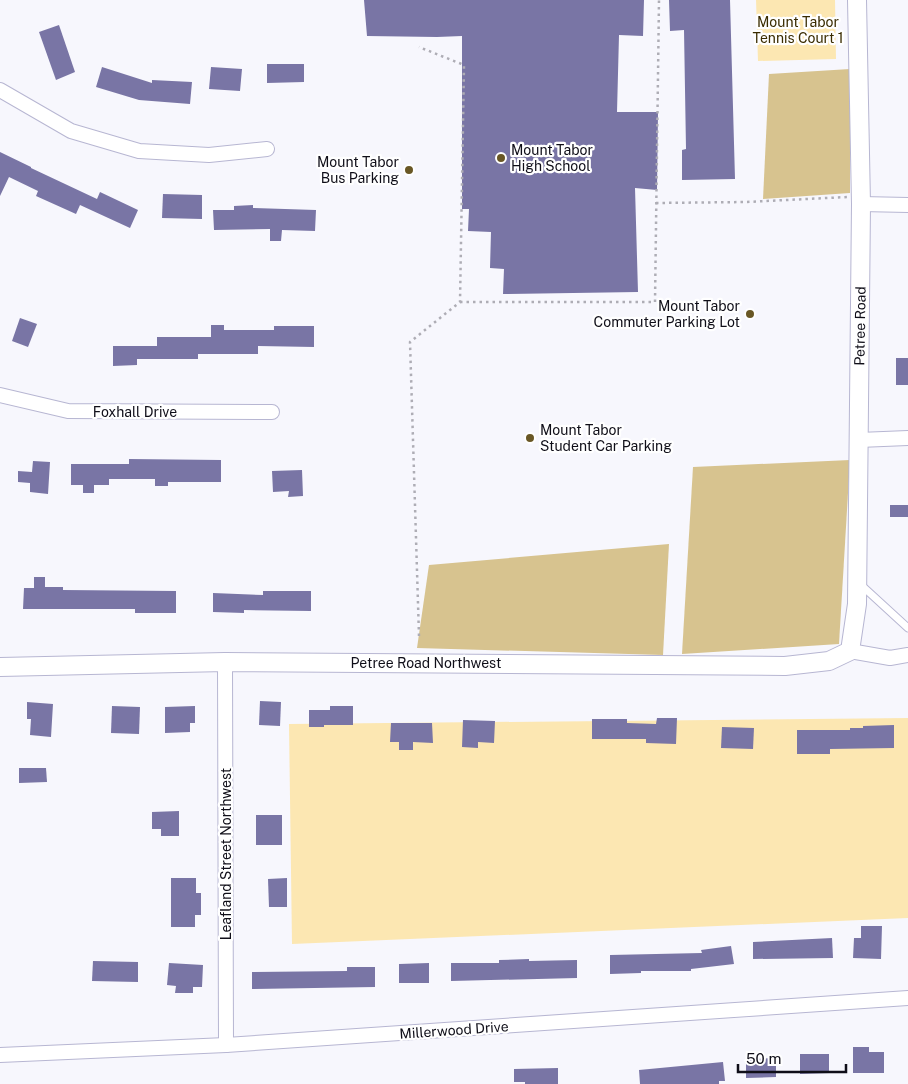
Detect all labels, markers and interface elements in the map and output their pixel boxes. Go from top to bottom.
park label: Mount Tabor Tennis Court 1 [753,14,843,46]
place label: Mount Tabor High School [511,142,593,174]
marker: Mount Tabor High School [495,152,507,164]
place label: Mount Tabor Bus Parking [317,154,399,186]
marker: Mount Tabor Bus Parking [403,164,415,176]
street label: Petree Road [851,286,869,366]
place label: Mount Tabor Commuter Parking Lot [594,298,740,330]
marker: Mount Tabor Commuter Parking Lot [744,308,756,320]
street label: Foxhall Drive [93,404,177,420]
place label: Mount Tabor Student Car Parking [540,422,672,454]
marker: Mount Tabor Student Car Parking [524,432,536,444]
street label: Petree Road Northwest [351,655,501,671]
street label: Leafland Street Northwest [218,768,234,940]
street label: Millerwood Drive [399,1018,509,1042]
scale bar [738,1042,846,1074]
text: 50 m [746,1050,781,1067]

